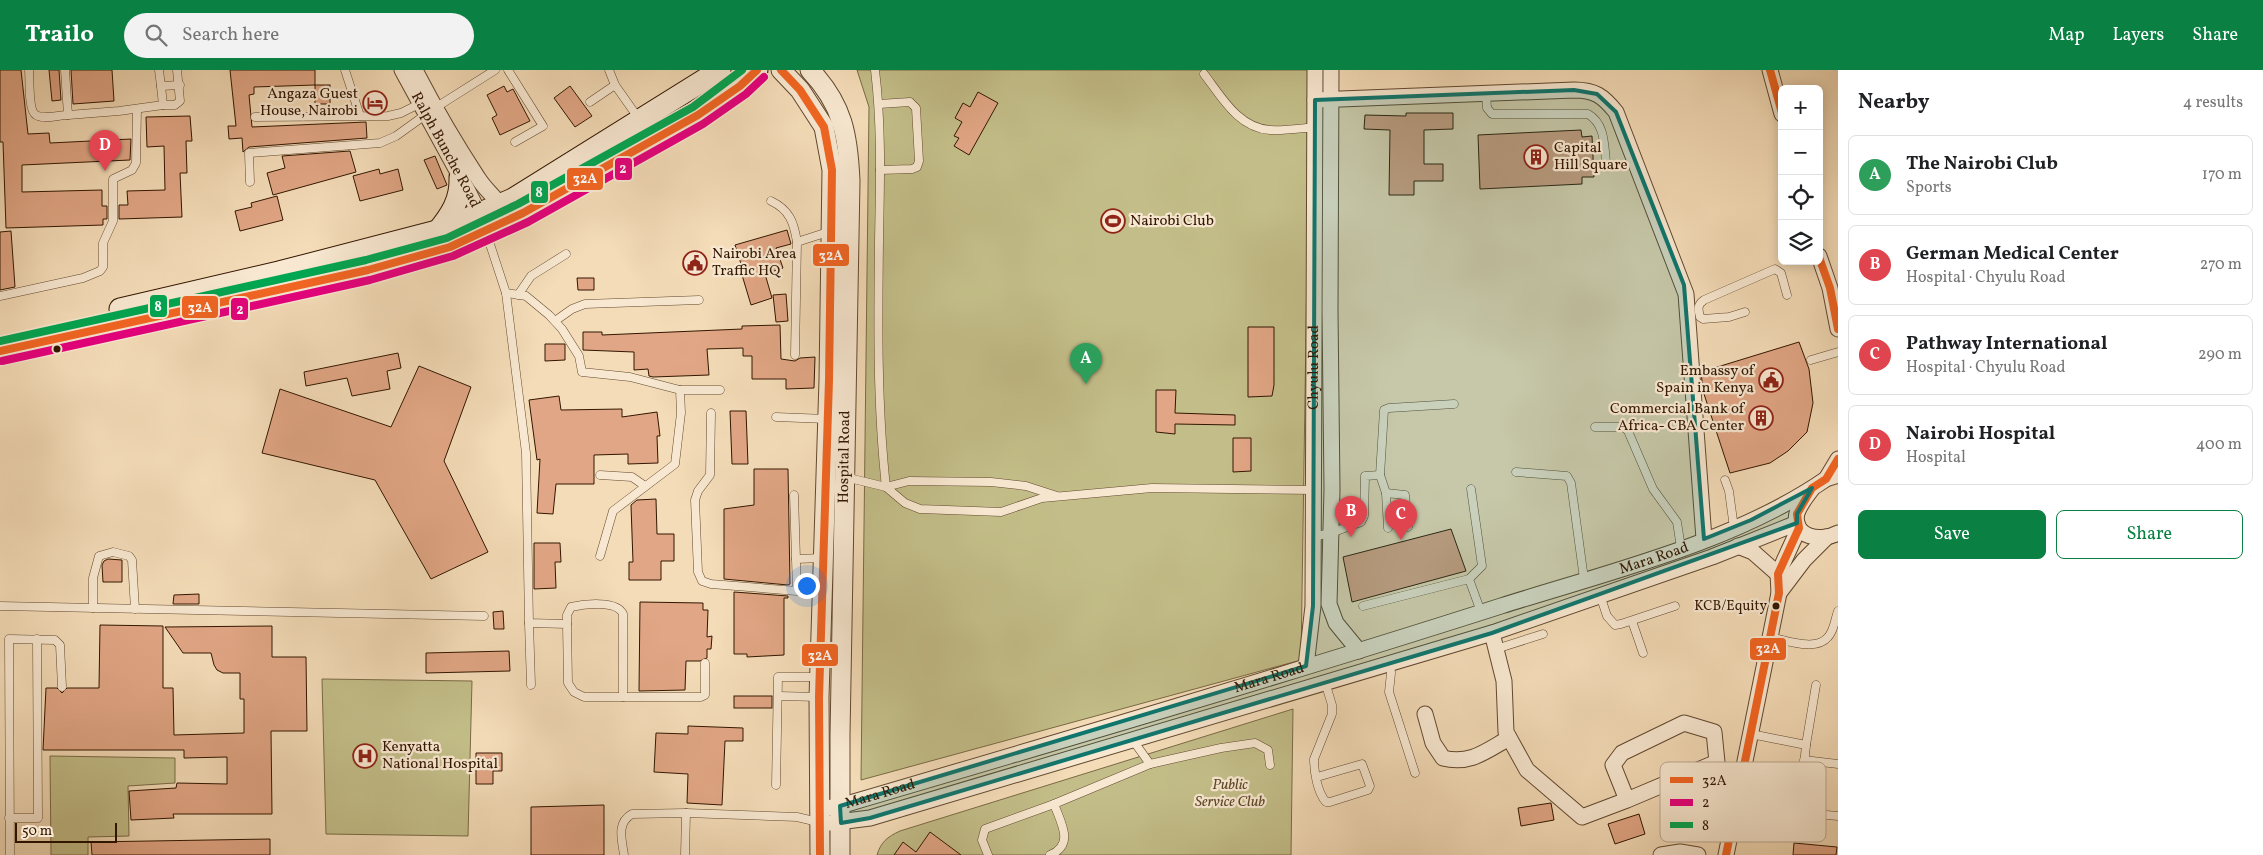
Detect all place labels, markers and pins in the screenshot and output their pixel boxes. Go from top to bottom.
place label: Angaza Guest House, Nairobi [260,84,358,122]
hotel icon: Angaza Guest House, Nairobi [362,90,388,116]
pin: D [89,130,121,171]
place label: Capital Hill Square [1554,138,1628,176]
building icon: Capital Hill Square [1523,144,1549,170]
sports icon: Nairobi Club [1100,208,1126,234]
place label: Nairobi Club [1130,211,1214,232]
place label: Nairobi Area Traffic HQ [712,244,796,282]
public building icon: Nairobi Area Traffic HQ [682,250,708,276]
pin: A [1070,343,1102,384]
unlabelled marker [52,344,62,354]
place label: Embassy of Spain in Kenya [1656,361,1756,399]
public building icon: Embassy of Spain in Kenya [1758,367,1784,393]
place label: Commercial Bank of Africa- CBA Center [1610,399,1746,437]
building icon: Commercial Bank of Africa- CBA Center [1748,405,1774,431]
pin: B [1335,496,1367,537]
pin: C [1385,499,1417,540]
place label: KCB/Equity [1694,597,1767,616]
marker: KCB/Equity [1771,601,1781,611]
place label: Kenyatta National Hospital [382,737,498,775]
hospital icon: Kenyatta National Hospital [352,743,378,769]

